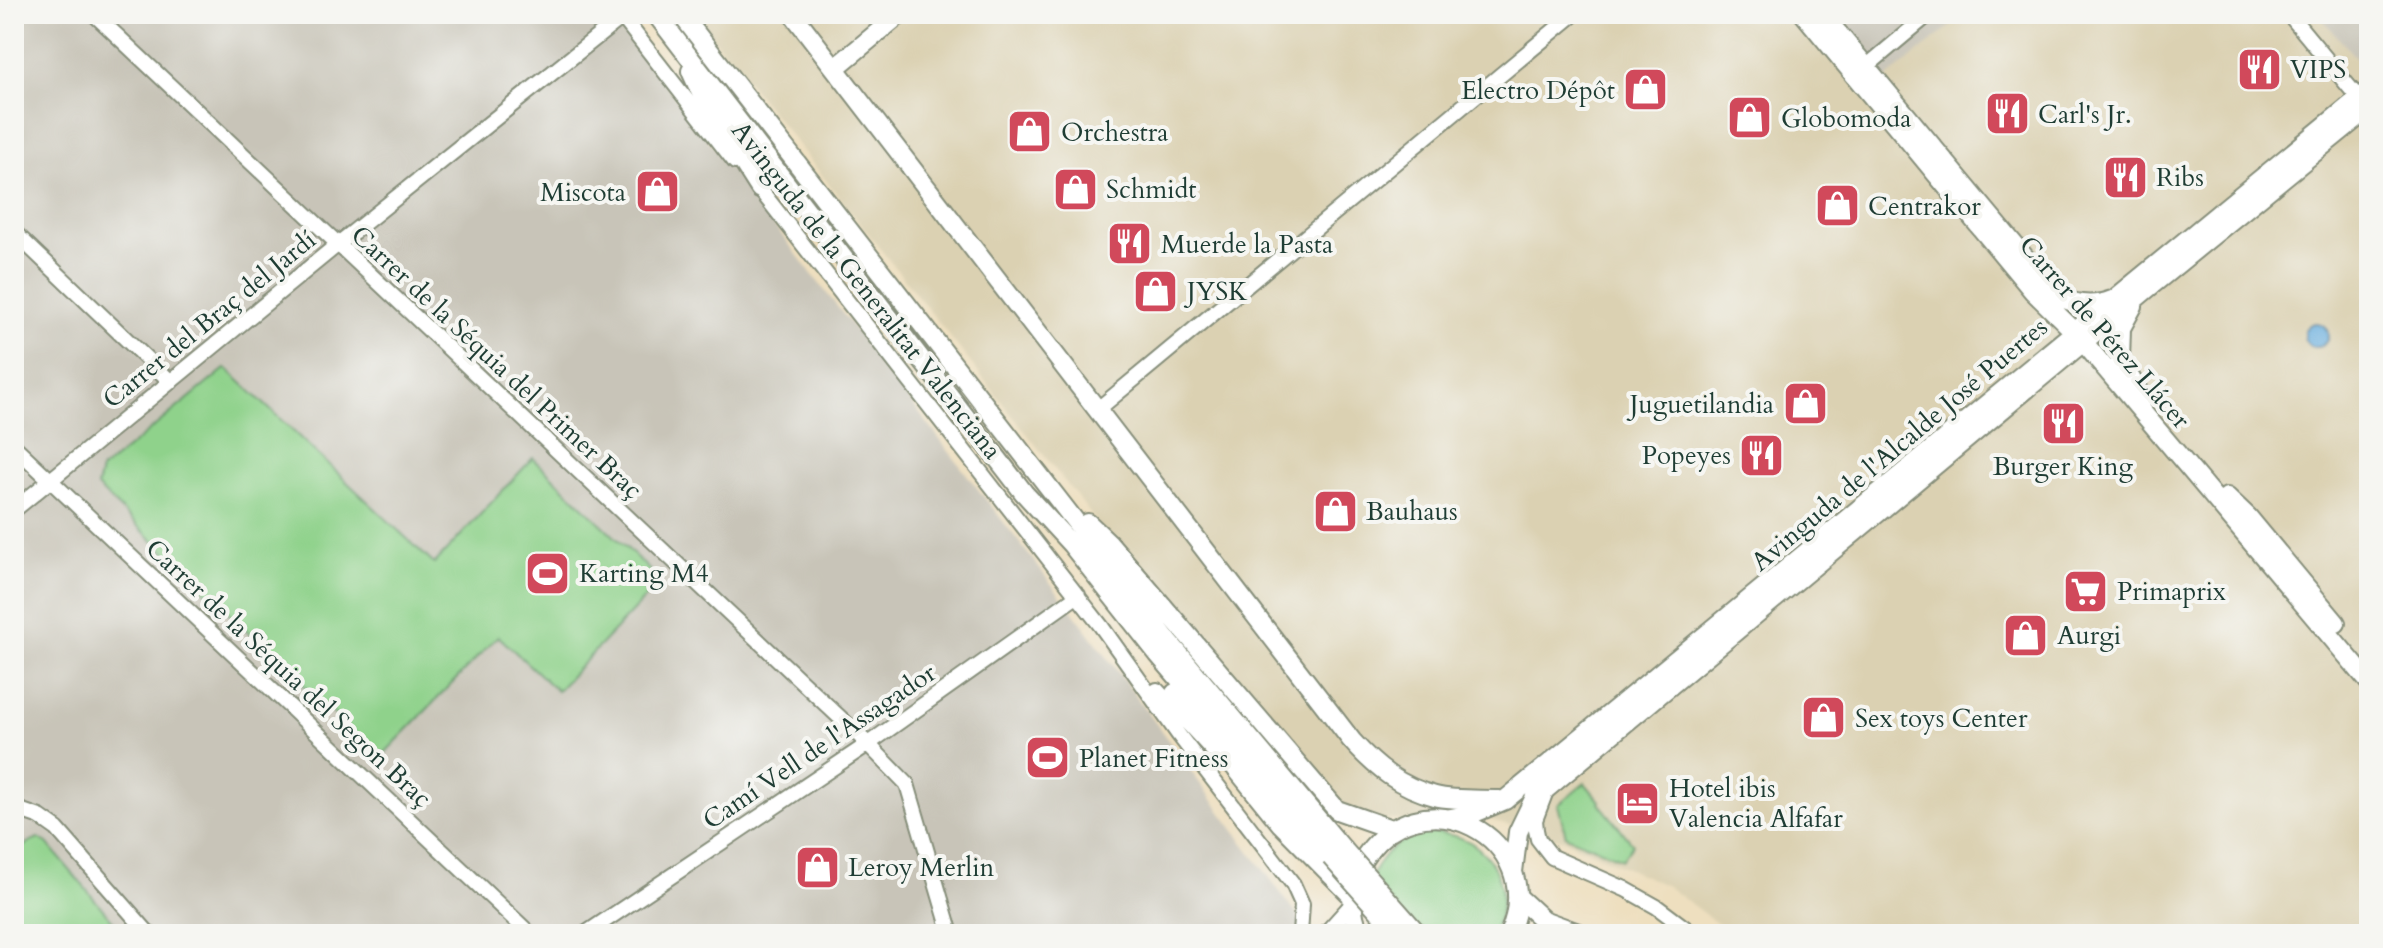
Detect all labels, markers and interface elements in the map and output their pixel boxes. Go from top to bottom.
restaurant icon: VIPS [2235,45,2283,93]
place label: VIPS [2290,52,2346,87]
shop icon: Electro Dépôt [1622,66,1670,114]
place label: Electro Dépôt [1461,73,1615,108]
restaurant icon: Carl's Jr. [1983,90,2031,138]
shop icon: Globomoda [1726,94,1774,142]
place label: Carl's Jr. [2038,97,2132,132]
place label: Globomoda [1781,101,1911,136]
shop icon: Orchestra [1006,108,1054,156]
street label: Avinguda de la Generalitat Valenciana [723,114,1010,467]
place label: Orchestra [1061,115,1169,150]
restaurant icon: Ribs [2101,153,2149,201]
place label: Ribs [2156,160,2204,195]
shop icon: Schmidt [1051,165,1099,213]
shop icon: Miscota [633,168,681,216]
place label: Schmidt [1106,172,1197,207]
place label: Miscota [540,175,626,210]
shop icon: Centrakor [1813,182,1861,230]
place label: Centrakor [1868,189,1981,224]
street label: Carrer de la Séquia del Primer Braç [343,218,650,507]
restaurant icon: Muerde la Pasta [1106,220,1154,268]
street label: Carrer del Braç del Jardí [95,222,323,416]
place label: Muerde la Pasta [1161,227,1333,262]
street label: Carrer de Pérez Llácer [2011,228,2198,437]
shop icon: JYSK [1132,267,1180,315]
place label: JYSK [1183,274,1248,309]
street label: Avinguda de l'Alcalde José Puertes [1744,310,2055,579]
shop icon: Juguetilandia [1781,380,1829,428]
place label: Juguetilandia [1626,387,1774,422]
restaurant icon: Burger King [2039,399,2087,447]
restaurant icon: Popeyes [1738,431,1786,479]
place label: Popeyes [1642,438,1731,473]
place label: Burger King [1993,449,2134,484]
shop icon: Bauhaus [1311,487,1359,535]
place label: Bauhaus [1366,494,1458,529]
street label: Carrer de la Séquia del Segon Braç [138,531,439,815]
sports icon: Karting M4 [524,549,572,597]
place label: Karting M4 [579,556,709,591]
supermarket icon: Primaprix [2062,567,2110,615]
place label: Primaprix [2117,574,2226,609]
shop icon: Aurgi [2002,611,2050,659]
place label: Aurgi [2057,618,2121,653]
street label: Camí Vell de l'Assagador [696,655,943,838]
shop icon: Sex toys Center [1800,694,1848,742]
place label: Sex toys Center [1855,701,2028,736]
sports icon: Planet Fitness [1024,734,1072,782]
place label: Planet Fitness [1079,741,1228,776]
place label: Hotel ibis Valencia Alfafar [1669,771,1843,836]
hotel icon: Hotel ibis Valencia Alfafar [1614,779,1662,827]
shop icon: Leroy Merlin [793,843,841,891]
place label: Leroy Merlin [848,850,994,885]

